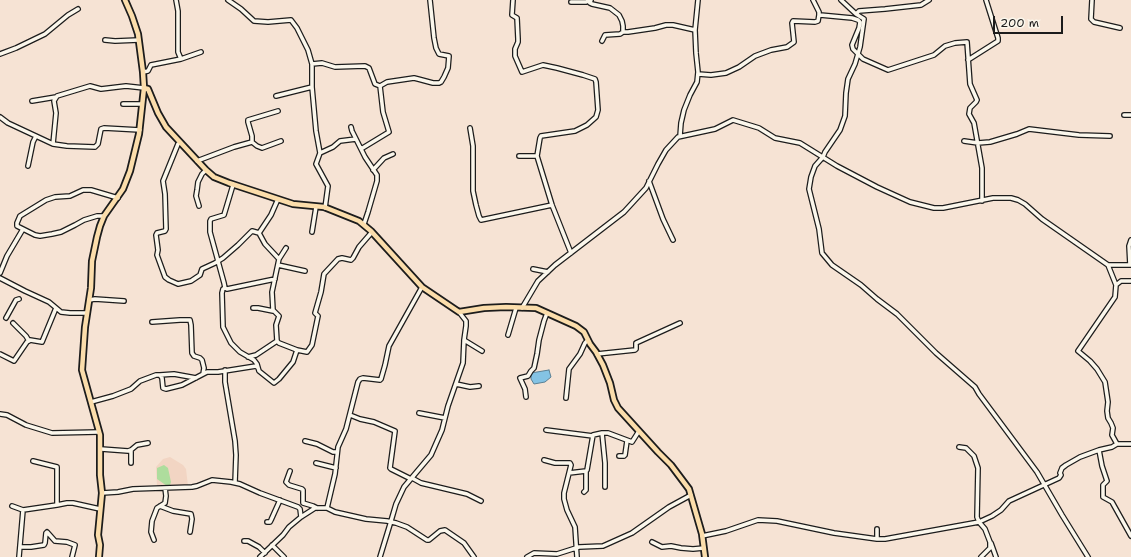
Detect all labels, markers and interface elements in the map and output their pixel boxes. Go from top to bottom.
scale bar [995,8,1065,34]
text: 200 m [1000,15,1039,31]

